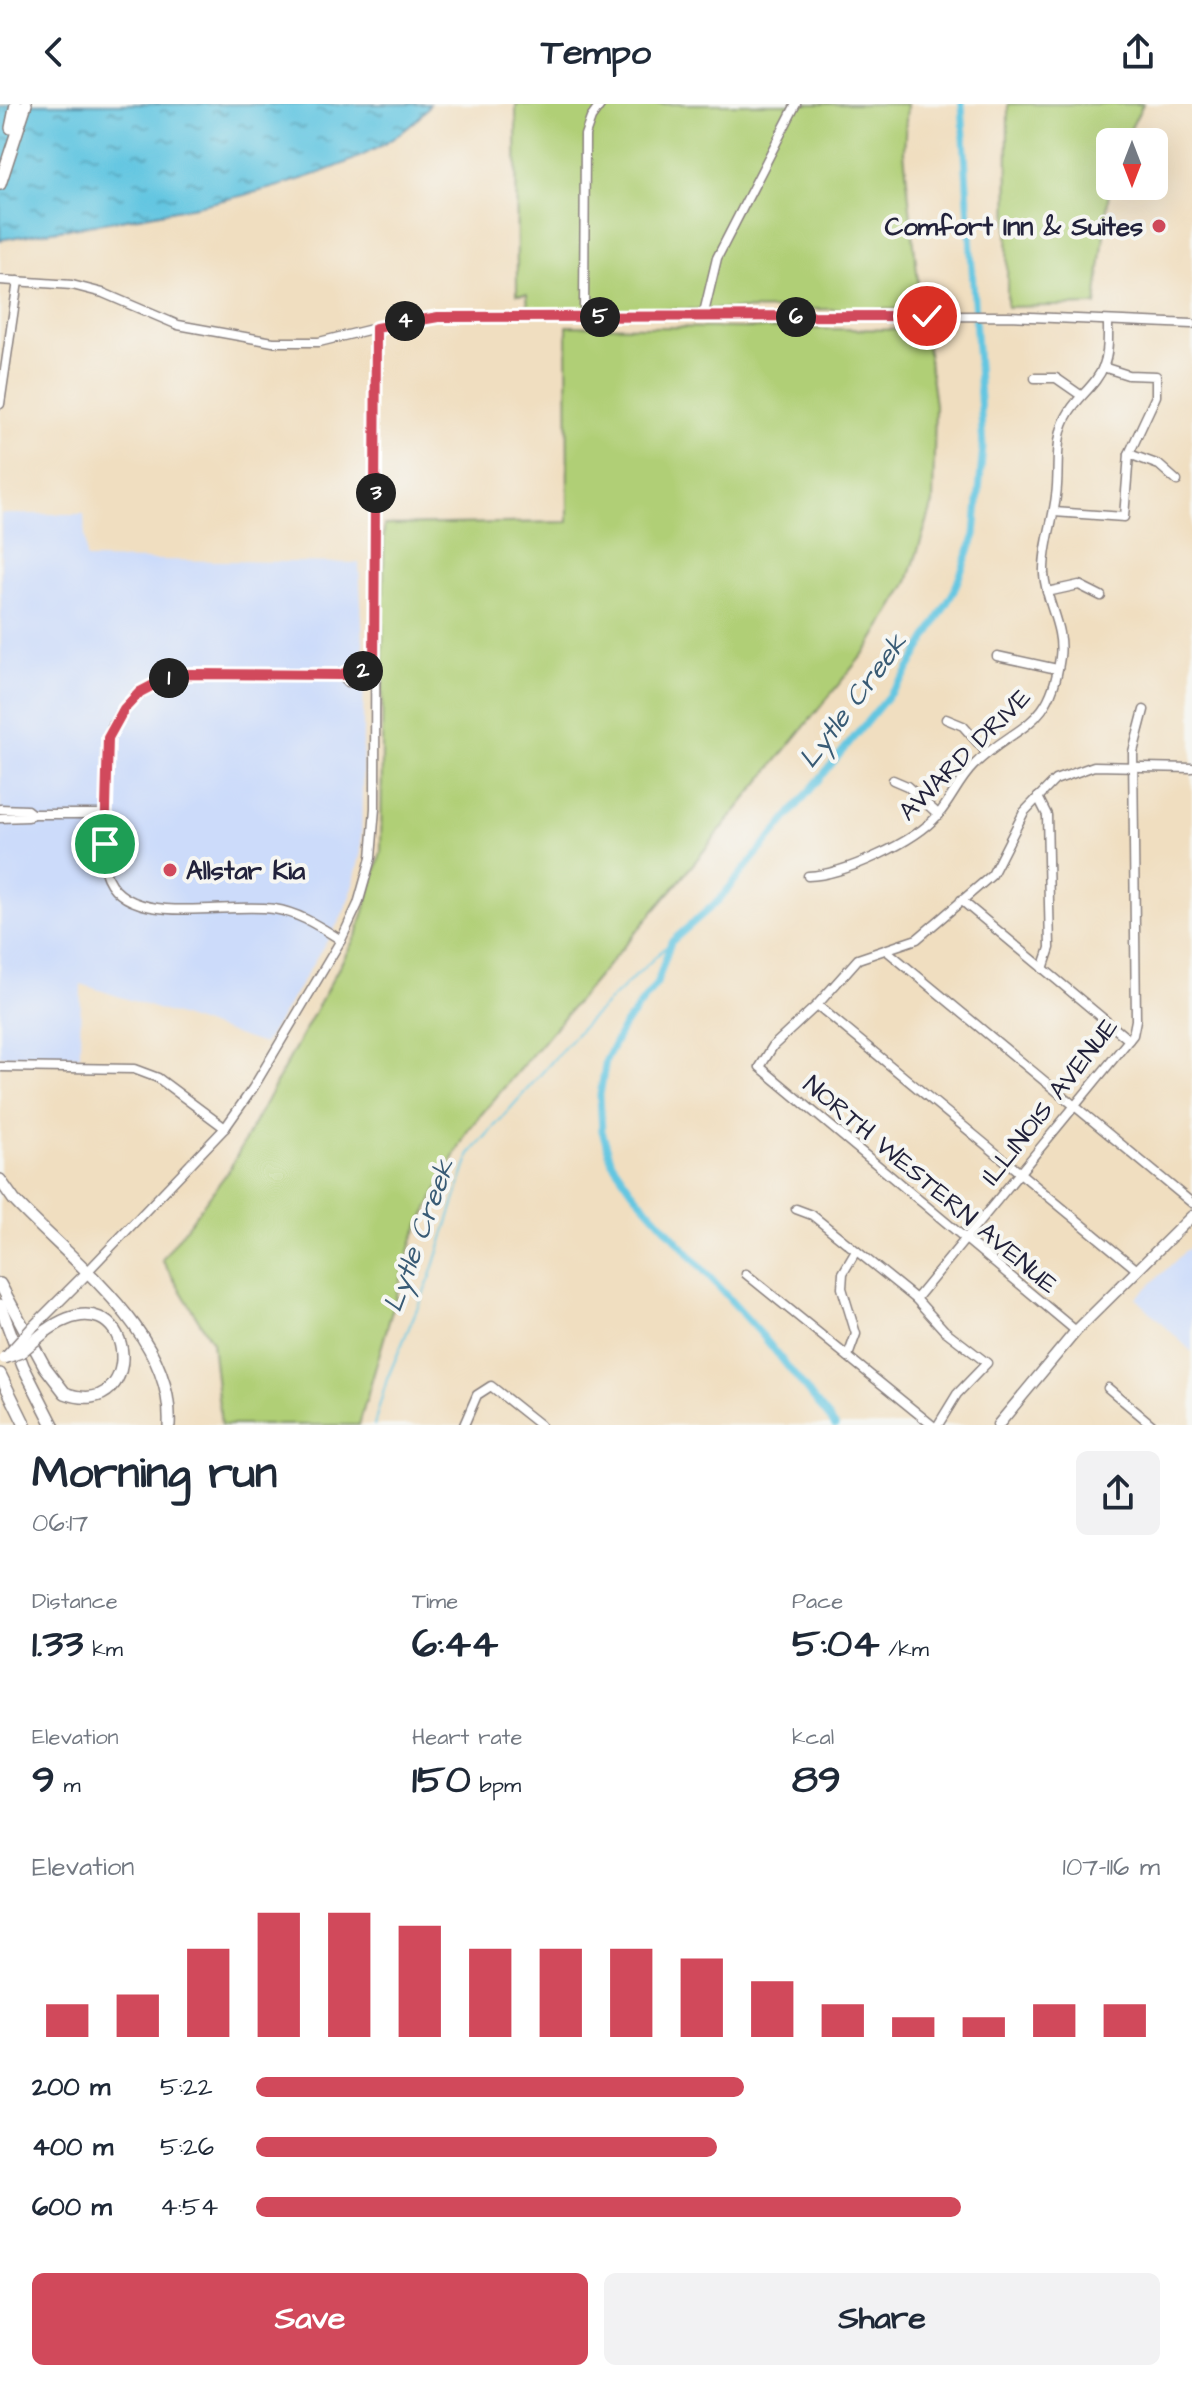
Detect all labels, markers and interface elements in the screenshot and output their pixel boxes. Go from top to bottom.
text: Tempo [541,27,651,78]
icon: back [32,30,76,74]
icon: share [1116,30,1160,74]
north arrow [1096,128,1168,200]
map controls [1096,128,1168,200]
place label: Comfort Inn & Suites [885,209,1143,245]
marker: Comfort Inn & Suites [1150,217,1168,235]
pin [893,282,961,350]
icon: check [905,294,949,338]
pin: 5 [580,297,620,337]
pin: 6 [776,297,816,337]
pin: 4 [385,301,425,341]
text: 5 [592,301,608,332]
text: 6 [789,301,803,332]
text: 4 [398,305,412,336]
pin: 3 [356,473,396,513]
text: 3 [370,477,382,508]
water label: Lytle Creek [790,625,918,777]
pin: 2 [343,651,383,691]
text: 2 [357,655,369,686]
pin: 1 [149,658,189,698]
text: 1 [168,662,170,693]
street label: AWARD DRIVE [890,680,1039,829]
pin [71,810,139,878]
icon: arrive [83,822,127,866]
place label: Allstar Kia [186,853,306,889]
marker: Allstar Kia [161,861,179,879]
street label: ILLINOIS AVENUE [973,1010,1127,1193]
street label: NORTH WESTERN AVENUE [795,1067,1065,1302]
water label: Lytle Creek [374,1153,466,1318]
text: Morning run [32,1444,277,1505]
button: share [1076,1451,1160,1535]
text: 06:17 [32,1505,88,1541]
text: Distance [32,1586,118,1617]
text: Time [412,1586,458,1617]
text: Pace [792,1586,843,1617]
text: 1.33 [32,1617,83,1672]
text: 6:44 [412,1617,498,1672]
text: 5:04 [792,1617,879,1672]
text: km [83,1634,123,1665]
text: /km [879,1634,929,1665]
text: Elevation [32,1722,119,1753]
text: Heart rate [412,1722,522,1753]
text: kcal [792,1722,834,1753]
text: 9 [32,1753,55,1808]
text: 150 [412,1753,471,1808]
text: 89 [792,1753,841,1808]
text: m [55,1770,81,1801]
text: bpm [471,1770,521,1801]
text: Elevation [32,1849,134,1885]
text: 107–116 m [1063,1849,1160,1885]
text: 200 m [32,2069,110,2105]
text: 5:22 [160,2069,213,2105]
text: 400 m [32,2129,113,2165]
text: 5:26 [160,2129,214,2165]
text: 600 m [32,2189,112,2225]
text: 4:54 [160,2189,218,2225]
button: Save [32,2273,588,2365]
button: Share [604,2273,1160,2365]

